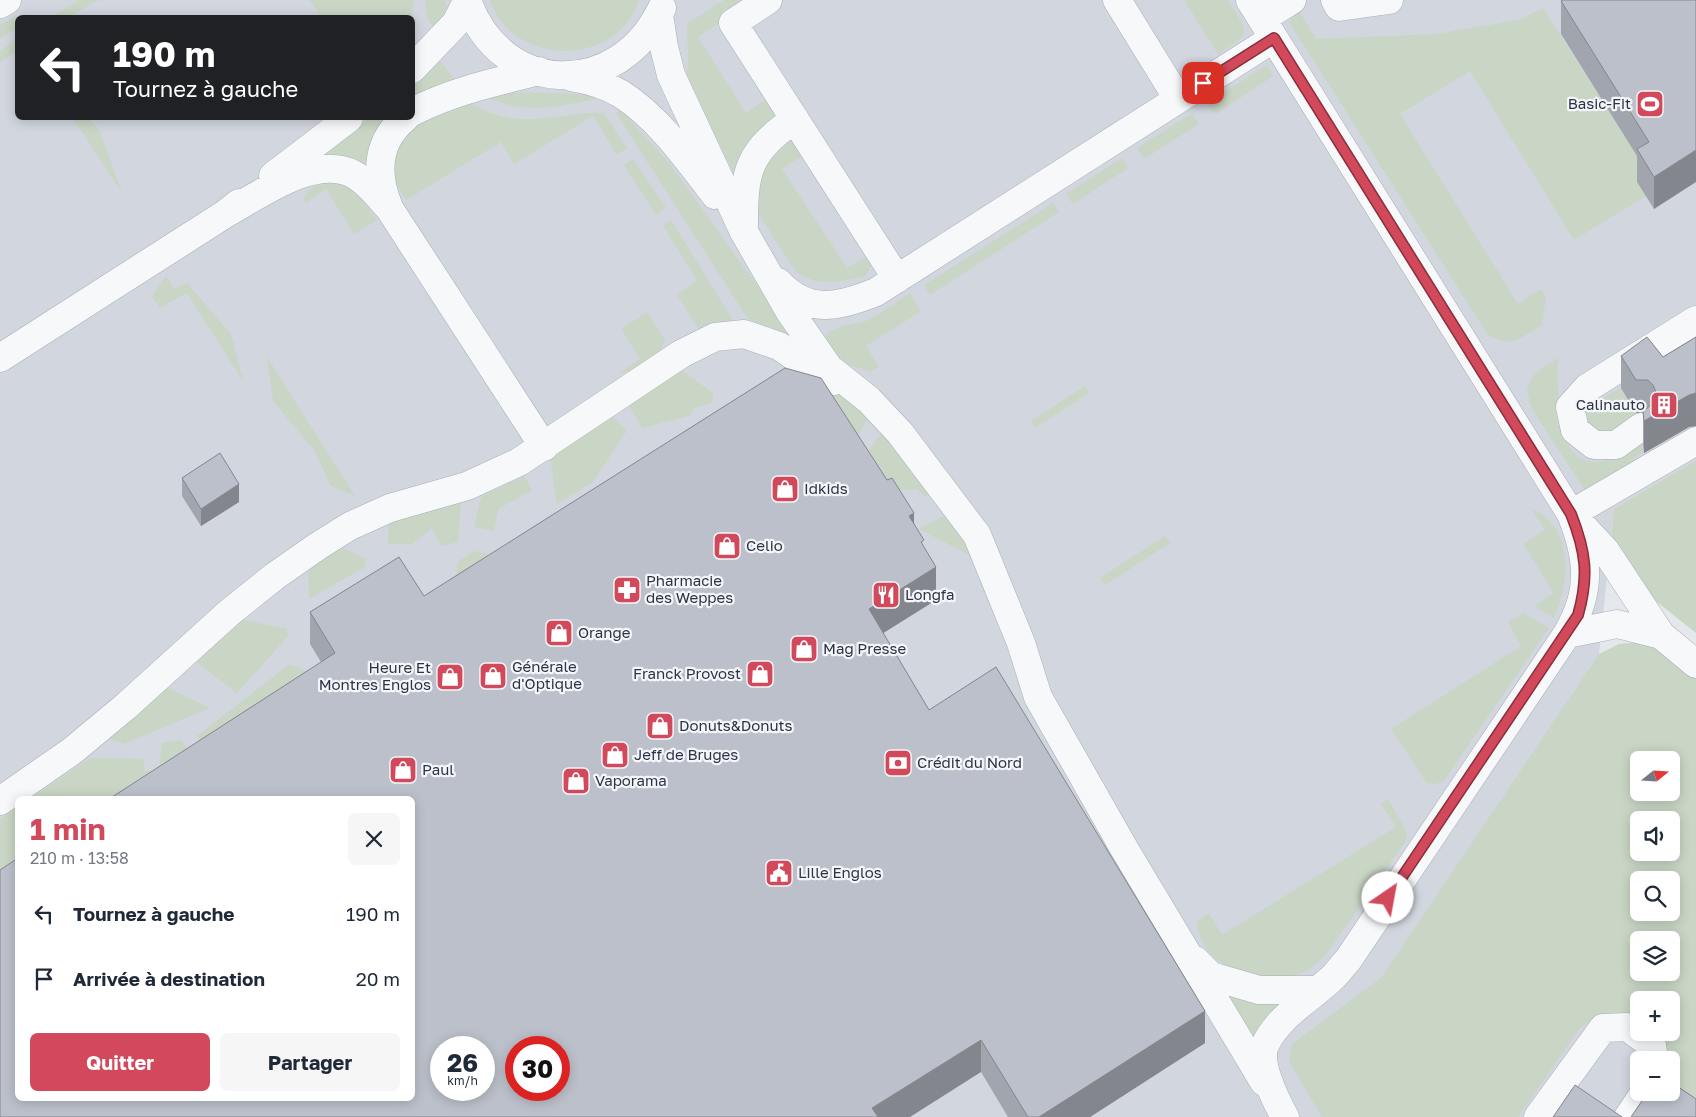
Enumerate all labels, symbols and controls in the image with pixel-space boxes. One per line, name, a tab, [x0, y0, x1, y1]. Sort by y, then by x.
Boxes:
text: 190 m	[113, 33, 215, 75]
icon: left	[30, 35, 95, 100]
pin	[1182, 62, 1224, 104]
icon: arrive	[1189, 69, 1217, 97]
text: Tournez à gauche	[113, 75, 298, 102]
sports icon: Basic-Fit	[1635, 89, 1665, 119]
place label: Basic-Fit	[1568, 94, 1631, 112]
building icon: Calinauto	[1649, 390, 1679, 420]
place label: Calinauto	[1576, 395, 1645, 413]
shop icon: Idkids	[770, 474, 800, 504]
place label: Idkids	[804, 479, 848, 497]
shop icon: Celio	[712, 531, 742, 561]
place label: Celio	[746, 536, 783, 554]
place label: Pharmacie des Weppes	[646, 571, 733, 606]
pharmacy icon: Pharmacie des Weppes	[612, 575, 642, 605]
restaurant icon: Longfa	[871, 580, 901, 610]
place label: Longfa	[905, 585, 955, 603]
shop icon: Orange	[544, 618, 574, 648]
place label: Orange	[578, 623, 631, 641]
shop icon: Mag Presse	[789, 634, 819, 664]
place label: Mag Presse	[823, 639, 906, 657]
place label: Générale d'Optique	[512, 657, 582, 692]
place label: Heure Et Montres Englos	[319, 658, 431, 693]
shop icon: Franck Provost	[745, 659, 775, 689]
shop icon: Générale d'Optique	[478, 661, 508, 691]
shop icon: Heure Et Montres Englos	[435, 662, 465, 692]
place label: Franck Provost	[633, 664, 741, 682]
shop icon: Donuts&Donuts	[645, 711, 675, 741]
place label: Donuts&Donuts	[679, 716, 793, 734]
shop icon: Jeff de Bruges	[600, 740, 630, 770]
place label: Jeff de Bruges	[634, 745, 738, 763]
bank icon: Crédit du Nord	[883, 748, 913, 778]
north arrow	[1630, 751, 1680, 801]
map controls	[1630, 751, 1680, 1101]
place label: Crédit du Nord	[917, 753, 1022, 771]
shop icon: Paul	[388, 755, 418, 785]
place label: Paul	[422, 760, 454, 778]
shop icon: Vaporama	[561, 766, 591, 796]
place label: Vaporama	[595, 771, 667, 789]
text: 1 min	[30, 811, 106, 847]
button: sound	[1630, 811, 1680, 861]
button: close	[348, 813, 400, 865]
text: 210 m · 13:58	[30, 848, 129, 868]
public building icon: Lille Englos	[764, 858, 794, 888]
place label: Lille Englos	[798, 863, 882, 881]
position arrow	[1361, 871, 1413, 923]
button: search	[1630, 871, 1680, 921]
icon: left	[30, 900, 58, 928]
text: Tournez à gauche	[73, 902, 234, 925]
text: 190 m	[346, 902, 400, 925]
button: layers	[1630, 931, 1680, 981]
icon: arrive	[30, 965, 58, 993]
text: Arrivée à destination	[73, 967, 265, 990]
text: 20 m	[356, 967, 400, 990]
button: +	[1630, 991, 1680, 1041]
button: Quitter	[30, 1033, 210, 1091]
button: Partager	[220, 1033, 400, 1091]
speed limit sign: 30	[505, 1036, 570, 1101]
text: 26	[447, 1047, 478, 1078]
button: −	[1630, 1051, 1680, 1101]
text: km/h	[447, 1073, 478, 1088]

